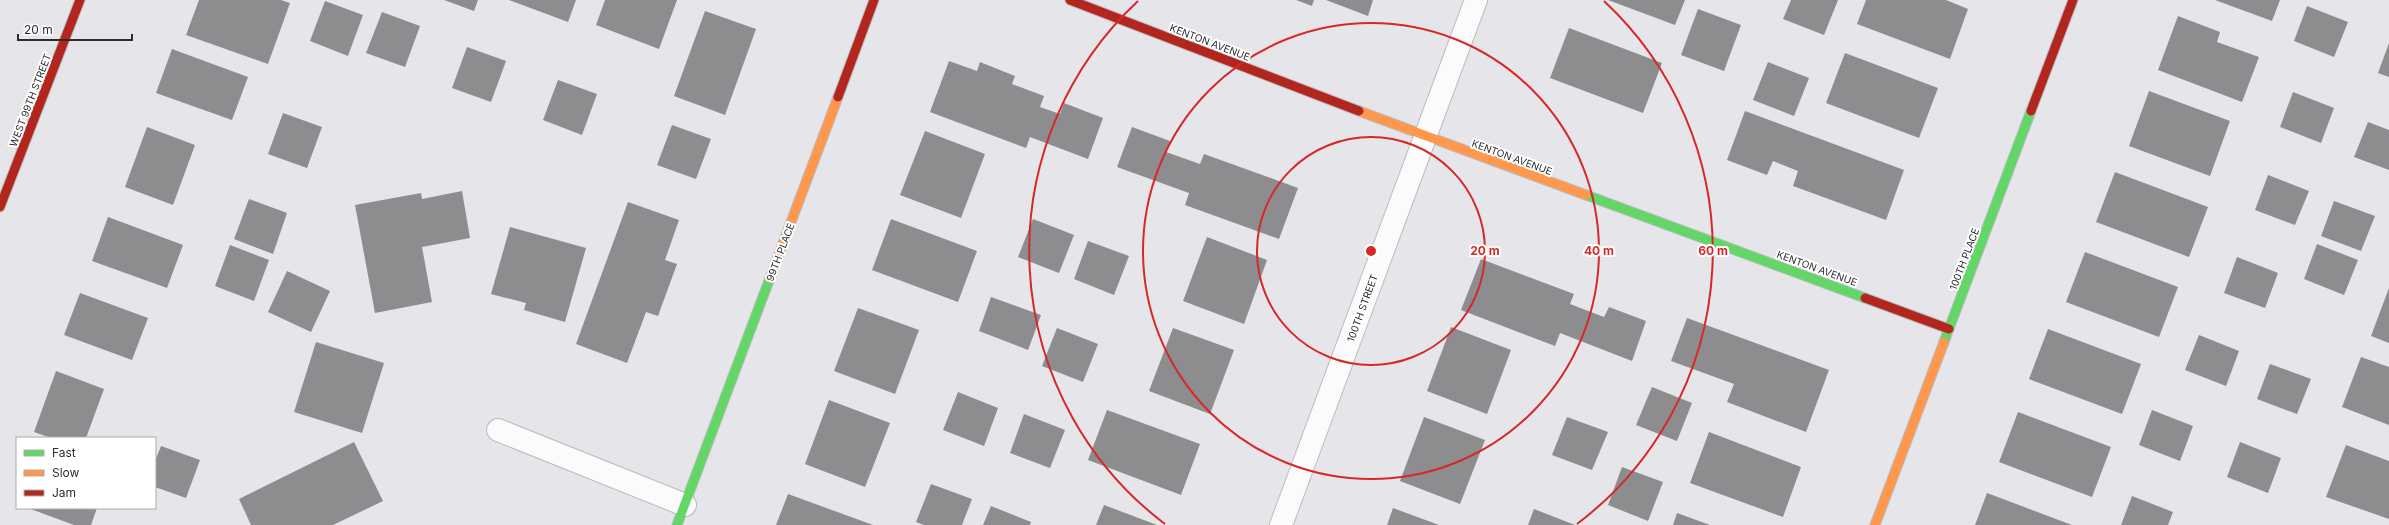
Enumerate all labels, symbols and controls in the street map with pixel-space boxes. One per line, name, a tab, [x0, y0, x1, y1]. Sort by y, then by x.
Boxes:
scale bar	[18, 16, 132, 42]
street label: KENTON AVENUE	[1168, 21, 1252, 63]
text: 20 m	[24, 22, 53, 37]
street label: WEST 99TH STREET	[7, 52, 53, 148]
street label: KENTON AVENUE	[1470, 137, 1554, 177]
street label: 99TH PLACE	[763, 221, 797, 283]
street label: 100TH PLACE	[1947, 226, 1981, 292]
text: 20 m	[1470, 243, 1500, 258]
text: 40 m	[1584, 243, 1614, 258]
text: 60 m	[1698, 243, 1728, 258]
centre of rings	[1364, 244, 1378, 258]
street label: KENTON AVENUE	[1775, 248, 1859, 288]
street label: 100TH STREET	[1344, 273, 1380, 343]
legend	[16, 437, 156, 509]
text: Fast	[52, 445, 76, 460]
text: Slow	[52, 465, 80, 480]
text: Jam	[52, 485, 76, 500]

